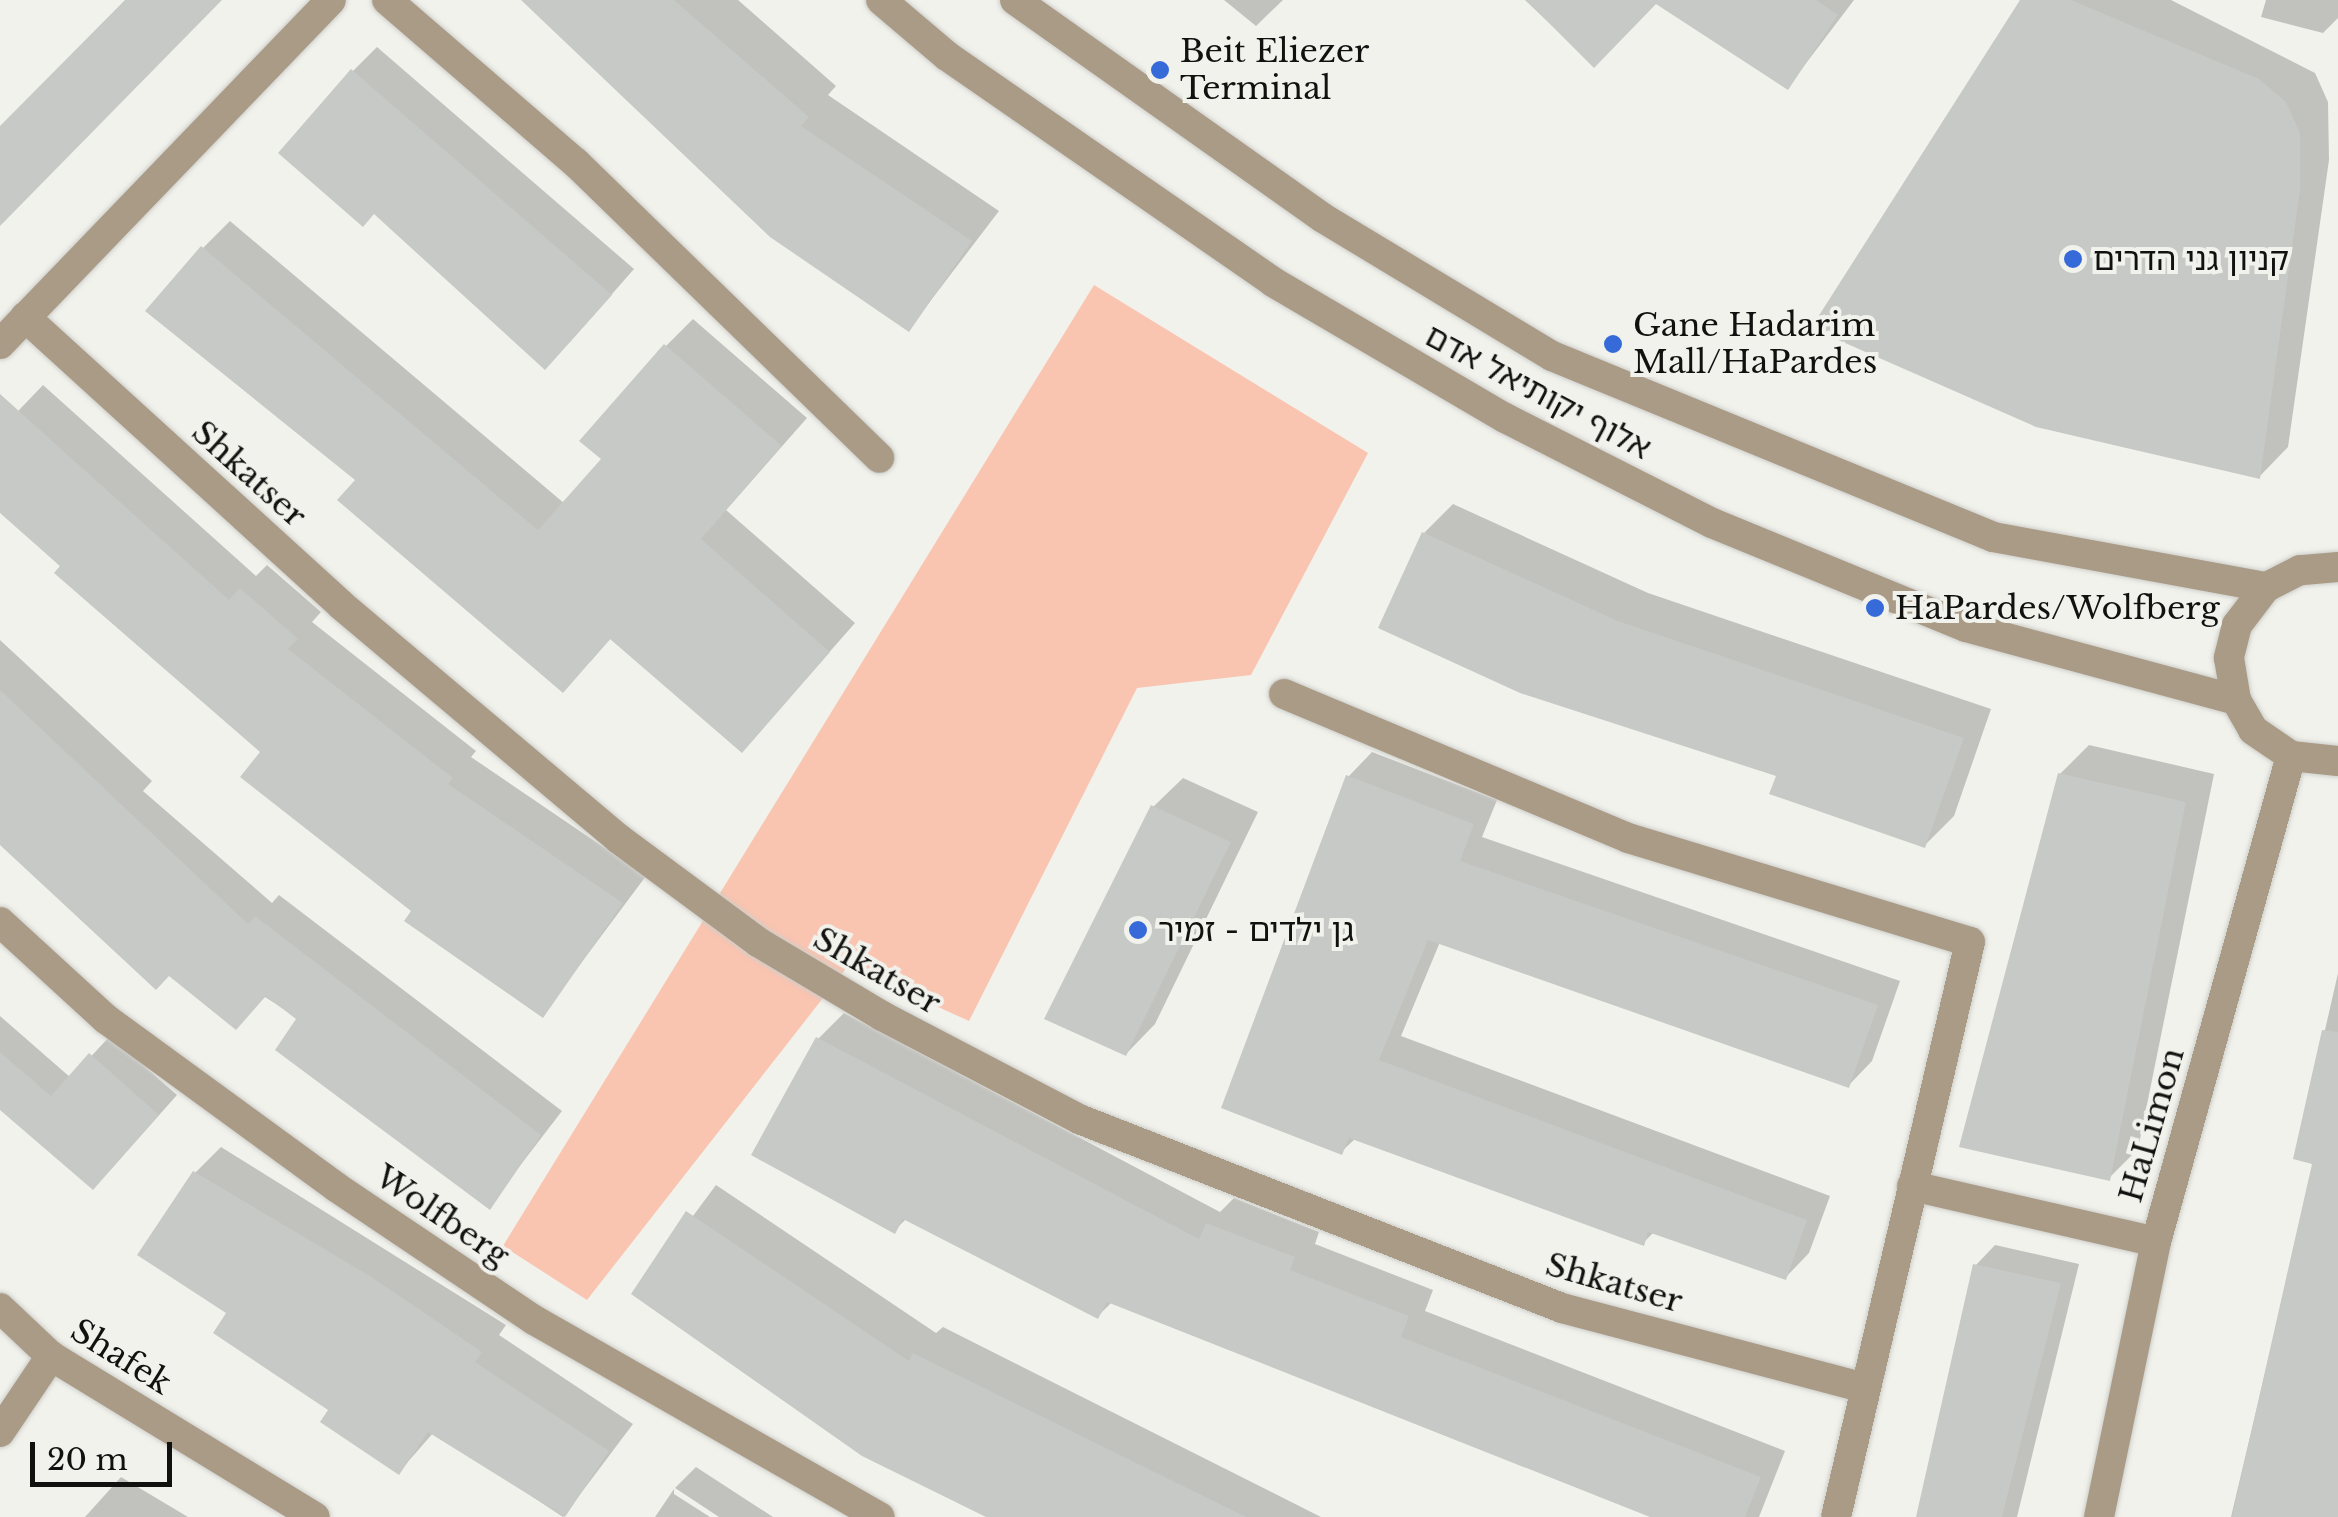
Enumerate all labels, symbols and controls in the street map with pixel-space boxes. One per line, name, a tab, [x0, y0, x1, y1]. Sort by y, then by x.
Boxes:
place label: Beit Eliezer Terminal	[1180, 33, 1369, 108]
marker: Beit Eliezer Terminal	[1149, 59, 1171, 81]
place label: קניון גני הדרים	[2093, 240, 2289, 278]
marker: קניון גני הדרים	[2062, 248, 2084, 270]
place label: Gane Hadarim Mall/HaPardes	[1633, 307, 1877, 382]
street label: אלוף יקותיאל אדם	[1419, 316, 1657, 468]
marker: Gane Hadarim Mall/HaPardes	[1602, 333, 1624, 355]
street label: Shkatser	[184, 413, 314, 535]
place label: HaPardes/Wolfberg	[1895, 589, 2220, 627]
marker: HaPardes/Wolfberg	[1864, 597, 1886, 619]
place label: גן ילדים - זמיר	[1158, 911, 1354, 949]
street label: Shkatser	[807, 919, 947, 1023]
marker: גן ילדים - זמיר	[1127, 919, 1149, 941]
street label: HaLimon	[2112, 1043, 2192, 1207]
street label: Wolfberg	[368, 1157, 516, 1275]
street label: Shkatser	[1541, 1245, 1687, 1321]
street label: Shafek	[64, 1311, 178, 1403]
scale bar	[35, 1422, 178, 1484]
text: 20 m	[47, 1441, 128, 1478]

